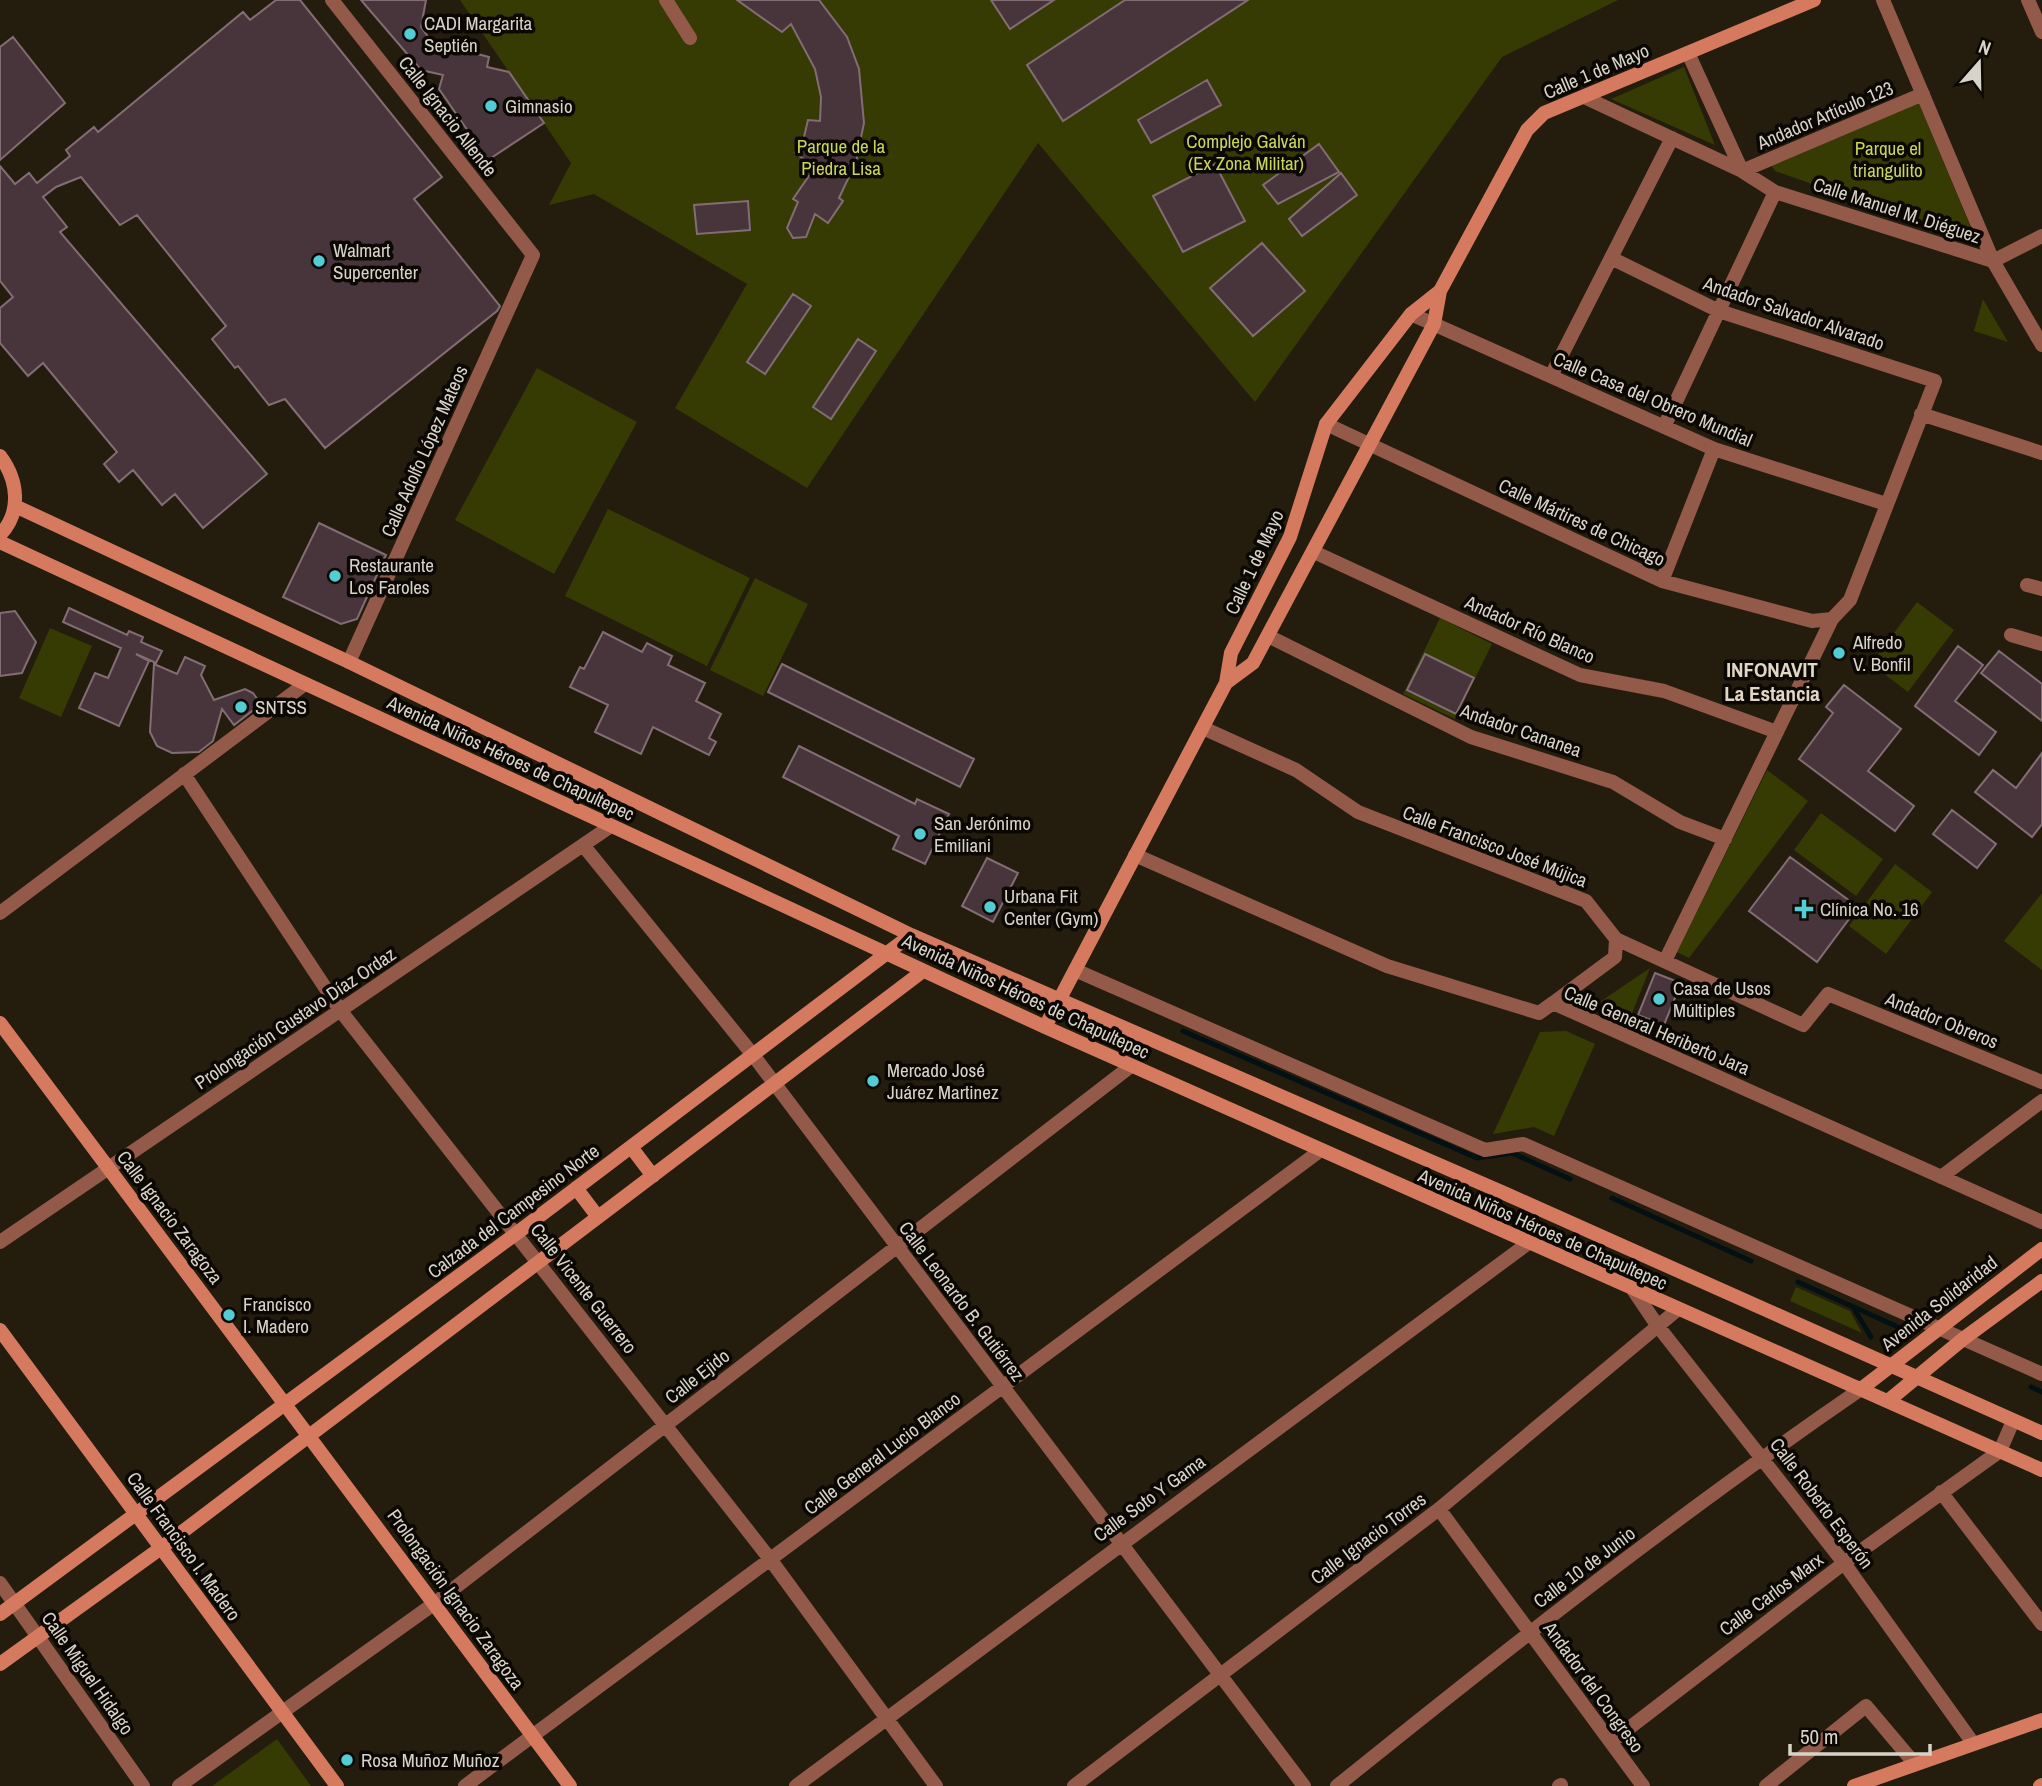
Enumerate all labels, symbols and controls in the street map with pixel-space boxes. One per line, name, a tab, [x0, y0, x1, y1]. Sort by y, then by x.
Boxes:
place label: CADI Margarita Septién	[424, 10, 533, 58]
marker: CADI Margarita Septién	[402, 26, 418, 42]
north arrow	[1944, 28, 2014, 98]
text: N	[1975, 33, 1995, 61]
street label: Calle 1 de Mayo	[1539, 37, 1653, 105]
street label: Calle Ignacio Allende	[393, 50, 503, 182]
street label: Andador Artículo 123	[1752, 75, 1897, 156]
place label: Gimnasio	[505, 93, 573, 119]
marker: Gimnasio	[483, 98, 499, 114]
park label: Complejo Galván (Ex Zona Militar)	[1186, 128, 1306, 176]
park label: Parque de la Piedra Lisa	[797, 133, 886, 181]
park label: Parque el triangulito	[1853, 135, 1923, 183]
street label: Calle Manuel M. Diéguez	[1810, 171, 1984, 249]
place label: Walmart Supercenter	[333, 237, 419, 285]
marker: Walmart Supercenter	[311, 253, 327, 269]
street label: Andador Salvador Alvarado	[1699, 270, 1888, 356]
street label: Calle Casa del Obrero Mundial	[1549, 345, 1757, 453]
street label: Calle Adolfo López Mateos	[374, 361, 474, 541]
street label: Calle Mártires de Chicago	[1494, 472, 1670, 572]
street label: Calle 1 de Mayo	[1218, 505, 1290, 619]
place label: Restaurante Los Faroles	[349, 552, 434, 600]
marker: Restaurante Los Faroles	[327, 568, 343, 584]
street label: Andador Río Blanco	[1460, 588, 1599, 669]
place label: Alfredo V. Bonfil	[1852, 629, 1910, 677]
marker: Alfredo V. Bonfil	[1831, 645, 1847, 661]
district label: INFONAVIT La Estancia	[1724, 655, 1820, 708]
street label: Avenida Niños Héroes de Chapultepec	[382, 689, 639, 827]
place label: SNTSS	[255, 694, 307, 720]
street label: Andador Cananea	[1456, 697, 1585, 763]
marker: SNTSS	[233, 699, 249, 715]
street label: Calle Francisco José Mújica	[1399, 799, 1591, 893]
place label: San Jerónimo Emiliani	[934, 810, 1031, 858]
marker: San Jerónimo Emiliani	[912, 826, 928, 842]
place label: Urbana Fit Center (Gym)	[1004, 883, 1098, 931]
place label: Clínica No. 16	[1820, 896, 1919, 922]
marker: Urbana Fit Center (Gym)	[982, 899, 998, 915]
marker: Clínica No. 16	[1794, 899, 1814, 919]
street label: Avenida Niños Héroes de Chapultepec	[897, 927, 1154, 1065]
street label: Prolongación Gustavo Díaz Ordaz	[189, 941, 401, 1095]
place label: Casa de Usos Múltiples	[1673, 975, 1771, 1023]
street label: Calle General Heriberto Jara	[1560, 979, 1754, 1081]
street label: Andador Obreros	[1881, 985, 2002, 1055]
marker: Casa de Usos Múltiples	[1651, 991, 1667, 1007]
place label: Mercado José Juárez Martinez	[887, 1057, 999, 1105]
marker: Mercado José Juárez Martinez	[865, 1073, 881, 1089]
street label: Calzada del Campesino Norte	[422, 1138, 604, 1284]
street label: Calle Ignacio Zaragoza	[111, 1145, 229, 1289]
street label: Avenida Niños Héroes de Chapultepec	[1413, 1162, 1672, 1296]
street label: Calle Leonardo B. Gutiérrez	[893, 1216, 1031, 1386]
street label: Calle Vicente Guerrero	[525, 1217, 643, 1359]
street label: Avenida Solidaridad	[1875, 1249, 2003, 1357]
place label: Francisco I. Madero	[243, 1291, 311, 1339]
marker: Francisco I. Madero	[221, 1307, 237, 1323]
street label: Calle Ejido	[659, 1343, 735, 1409]
street label: Calle General Lucio Blanco	[798, 1386, 966, 1520]
street label: Calle Roberto Esperón	[1764, 1432, 1880, 1574]
street label: Calle Soto Y Gama	[1088, 1448, 1211, 1548]
street label: Calle Francisco I. Madero	[121, 1466, 247, 1626]
street label: Calle Ignacio Torres	[1305, 1486, 1431, 1590]
street label: Prolongación Ignacio Zaragoza	[382, 1503, 531, 1695]
street label: Calle 10 de Junio	[1528, 1520, 1640, 1614]
street label: Calle Carlos Marx	[1714, 1546, 1828, 1642]
street label: Calle Miguel Hidalgo	[36, 1606, 140, 1740]
street label: Andador del Congreso	[1537, 1615, 1650, 1758]
scale bar	[1790, 1712, 1930, 1756]
text: 50 m	[1800, 1722, 1838, 1751]
place label: Rosa Muñoz Muñoz	[361, 1747, 500, 1773]
marker: Rosa Muñoz Muñoz	[339, 1752, 355, 1768]

